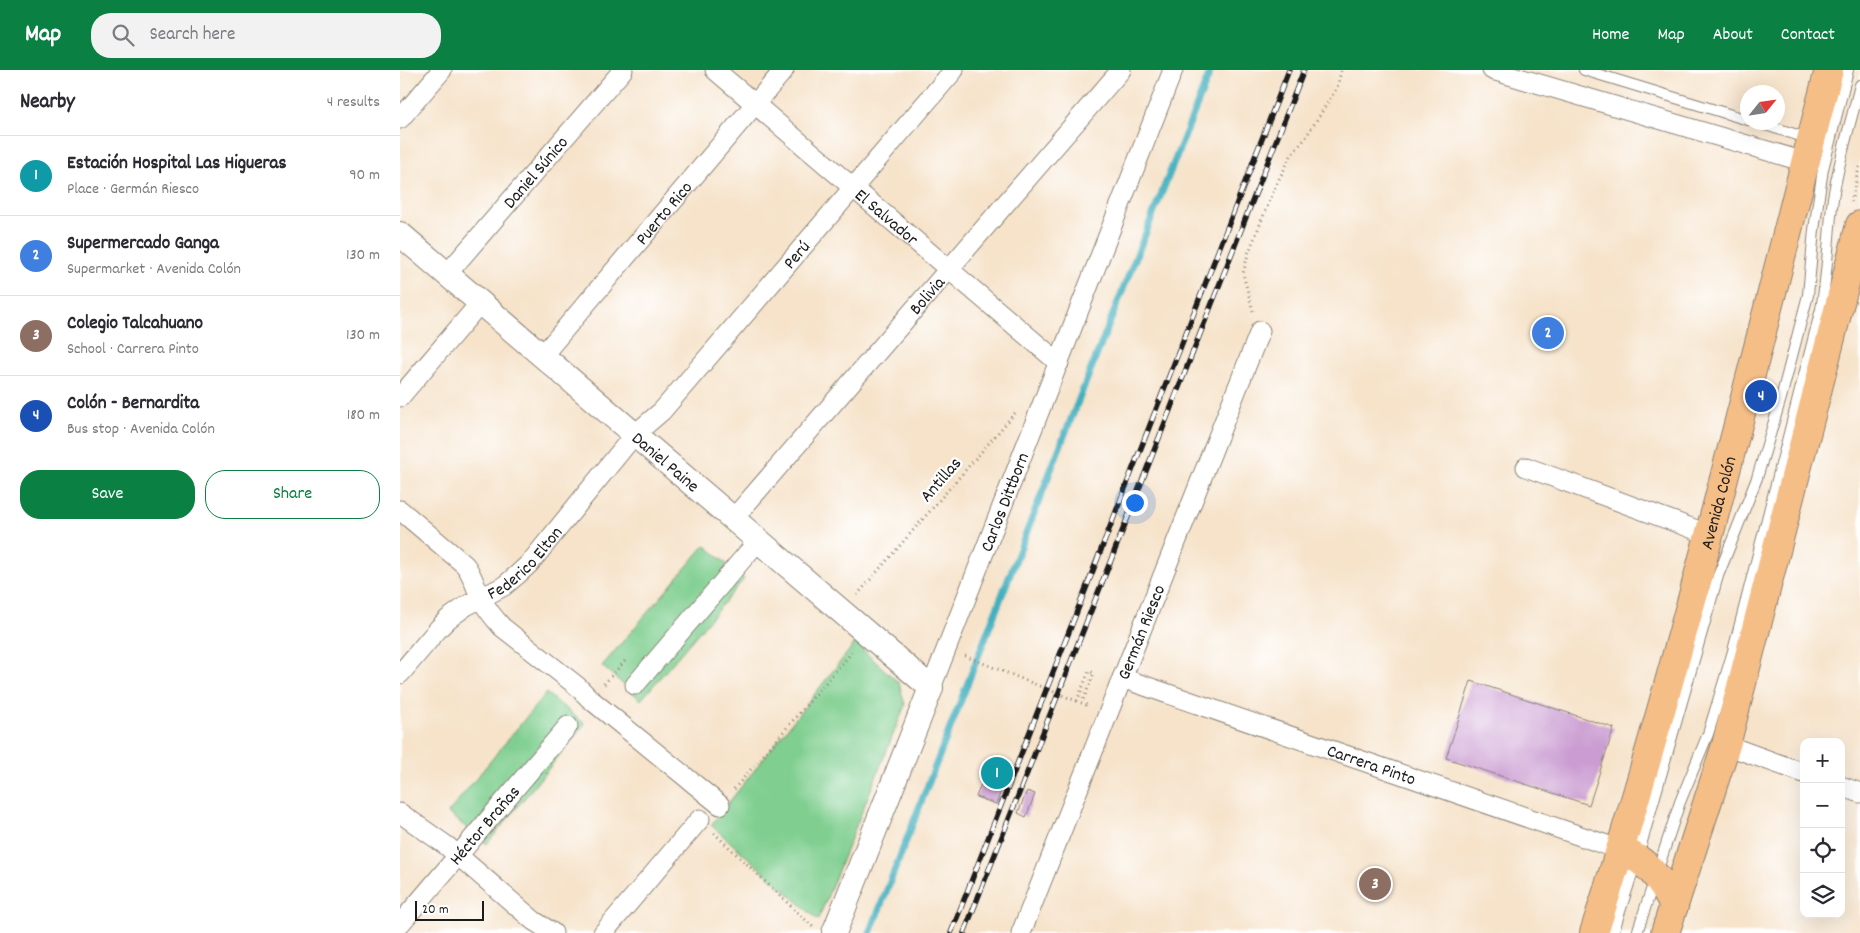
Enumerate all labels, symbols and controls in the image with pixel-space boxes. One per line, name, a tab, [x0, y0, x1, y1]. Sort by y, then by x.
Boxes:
search box	[91, 13, 441, 58]
text: Map	[25, 18, 61, 52]
icon: search	[109, 21, 137, 49]
text: Search here	[149, 22, 235, 49]
text: Home	[1592, 23, 1629, 48]
text: Map	[1657, 23, 1685, 48]
text: About	[1713, 23, 1753, 48]
text: Contact	[1781, 23, 1835, 48]
north arrow	[1740, 85, 1785, 130]
text: Nearby	[20, 88, 75, 118]
text: 4 results	[327, 91, 380, 114]
street label: Daniel Súnico	[499, 132, 575, 215]
text: Estación Hospital Las Higueras	[67, 151, 287, 178]
text: 1	[34, 164, 38, 187]
text: 90 m	[349, 164, 380, 187]
street label: Puerto Rico	[631, 177, 700, 251]
text: Place · Germán Riesco	[67, 178, 199, 201]
street label: El Salvador	[848, 184, 923, 253]
text: Supermercado Ganga	[67, 231, 219, 258]
street label: Perú	[779, 236, 818, 276]
text: 2	[33, 244, 40, 267]
text: 130 m	[346, 244, 380, 267]
text: Supermarket · Avenida Colón	[67, 258, 241, 281]
street label: Bolivia	[905, 272, 952, 321]
text: Colegio Talcahuano	[67, 311, 203, 338]
pin: 2	[1532, 314, 1564, 352]
text: 3	[32, 324, 40, 347]
text: 130 m	[346, 324, 380, 347]
text: School · Carrera Pinto	[67, 338, 199, 361]
pin: 4	[1745, 377, 1777, 415]
text: Colón - Bernardita	[67, 391, 199, 418]
text: 4	[33, 404, 39, 427]
text: 180 m	[347, 404, 380, 427]
text: Bus stop · Avenida Colón	[67, 418, 215, 441]
street label: Daniel Paine	[625, 427, 704, 500]
street label: Carlos Dittborn	[976, 449, 1037, 556]
street label: Antillas	[915, 453, 969, 509]
street label: Avenida Colón	[1696, 454, 1744, 552]
button: Save	[20, 470, 195, 519]
button: Share	[205, 470, 380, 519]
your location	[1122, 490, 1148, 516]
street label: Federico Elton	[484, 522, 570, 608]
street label: Germán Riesco	[1113, 582, 1173, 684]
map controls	[1800, 738, 1845, 918]
button: +	[1800, 738, 1845, 783]
street label: Carrera Pinto	[1323, 740, 1419, 793]
pin: 1	[981, 754, 1013, 792]
street label: Héctor Brañas	[445, 781, 527, 872]
button: −	[1800, 783, 1845, 828]
button: locate	[1800, 828, 1845, 873]
pin: 3	[1359, 865, 1391, 903]
button: layers	[1800, 873, 1845, 918]
scale bar	[415, 898, 484, 921]
text: 20 m	[422, 900, 449, 920]

